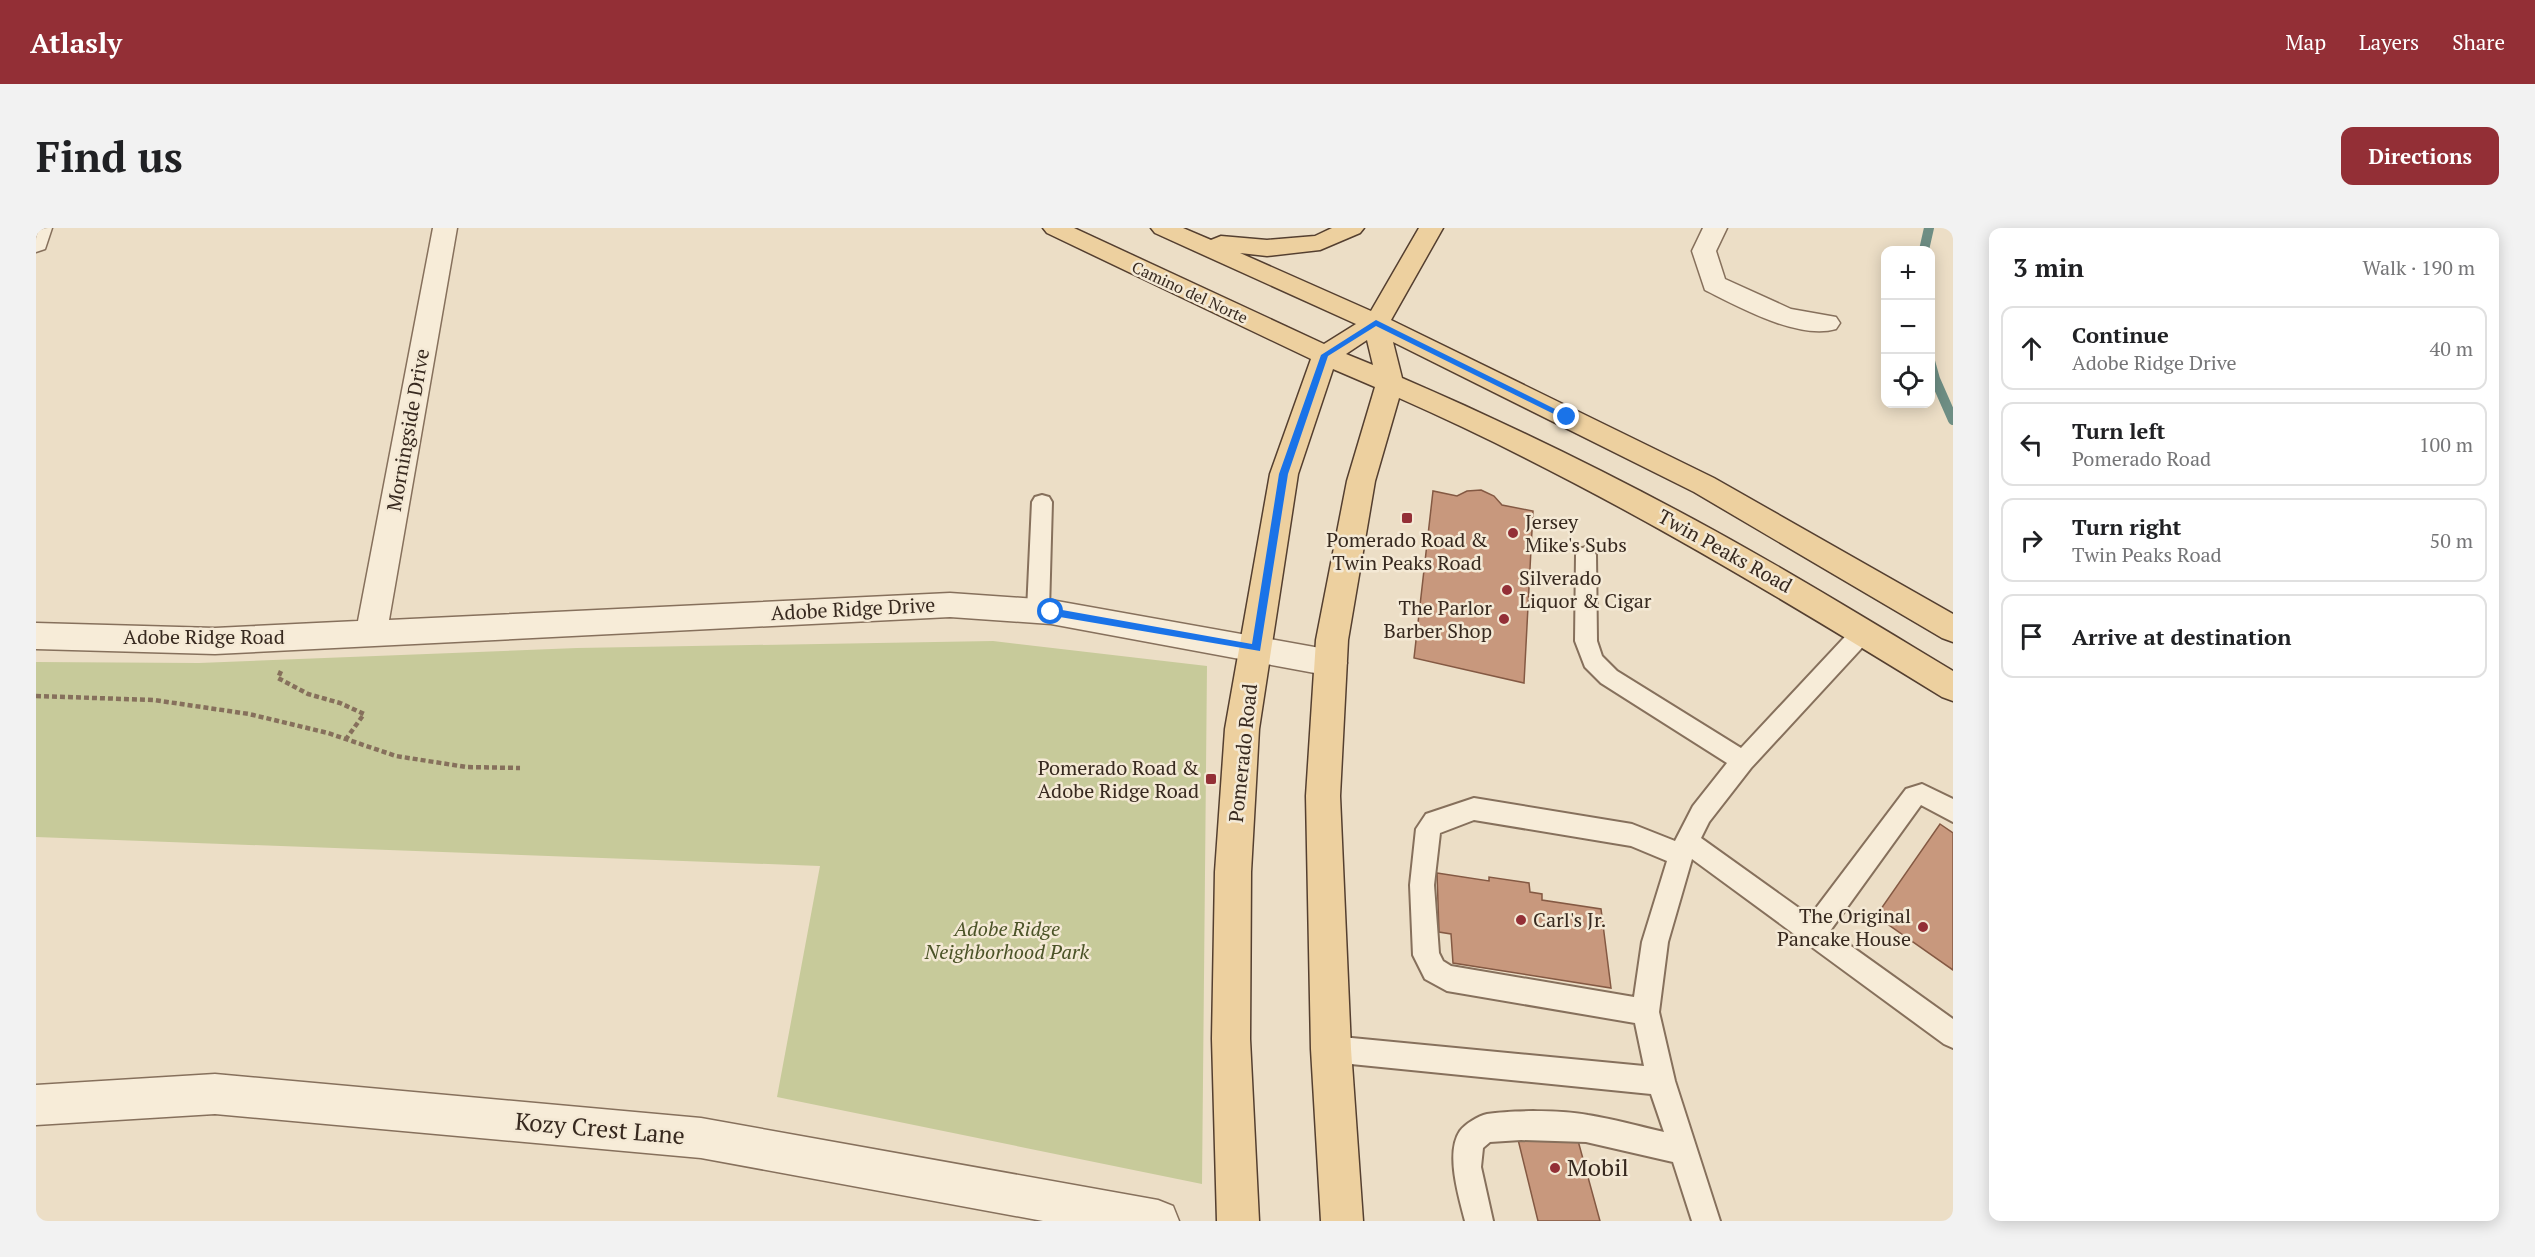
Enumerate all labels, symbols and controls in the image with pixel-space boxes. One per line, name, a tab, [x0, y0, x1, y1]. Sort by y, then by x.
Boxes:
text: Atlasly	[30, 24, 122, 61]
text: Map	[2285, 28, 2326, 56]
text: Layers	[2359, 28, 2419, 56]
text: Share	[2452, 28, 2505, 56]
button: Directions	[2341, 127, 2499, 185]
text: Find us	[36, 128, 183, 184]
map controls	[1881, 246, 1935, 408]
button: +	[1881, 246, 1935, 300]
text: 3 min	[2013, 250, 2084, 284]
text: Walk · 190 m	[2363, 254, 2475, 281]
street label: Camino del Norte	[1128, 255, 1252, 329]
button: −	[1881, 300, 1935, 354]
text: Continue	[2072, 320, 2169, 349]
icon: ahead	[2015, 332, 2048, 365]
text: 40 m	[2430, 335, 2473, 362]
street label: Morningside Drive	[380, 346, 435, 513]
text: Adobe Ridge Drive	[2072, 349, 2237, 376]
button: locate	[1881, 354, 1935, 408]
route end	[1553, 403, 1579, 429]
text: Turn left	[2072, 416, 2165, 445]
icon: left	[2015, 428, 2048, 461]
text: 100 m	[2419, 431, 2473, 458]
text: Pomerado Road	[2072, 445, 2211, 472]
street label: Twin Peaks Road	[1653, 502, 1797, 599]
place label: Jersey Mike's Subs	[1525, 508, 1627, 558]
marker: Pomerado Road & Twin Peaks Road	[1400, 511, 1414, 525]
text: Turn right	[2072, 512, 2181, 541]
icon: right	[2015, 524, 2048, 557]
place label: Pomerado Road & Twin Peaks Road	[1326, 526, 1488, 576]
marker: Jersey Mike's Subs	[1506, 526, 1520, 540]
text: 50 m	[2430, 527, 2473, 554]
text: Twin Peaks Road	[2072, 541, 2222, 568]
place label: Silverado Liquor & Cigar	[1519, 564, 1652, 614]
marker: Silverado Liquor & Cigar	[1500, 583, 1514, 597]
street label: Adobe Ridge Drive	[770, 591, 936, 626]
place label: The Parlor Barber Shop	[1384, 594, 1492, 644]
route start	[1037, 598, 1063, 624]
marker: The Parlor Barber Shop	[1497, 612, 1511, 626]
icon: arrive	[2015, 620, 2048, 653]
text: Arrive at destination	[2072, 622, 2291, 651]
street label: Adobe Ridge Road	[123, 623, 285, 650]
street label: Pomerado Road	[1222, 682, 1263, 824]
place label: Pomerado Road & Adobe Ridge Road	[1037, 754, 1199, 804]
marker: Pomerado Road & Adobe Ridge Road	[1204, 772, 1218, 786]
place label: The Original Pancake House	[1777, 902, 1911, 952]
place label: Carl's Jr.	[1533, 906, 1606, 933]
marker: Carl's Jr.	[1514, 913, 1528, 927]
park label: Adobe Ridge Neighborhood Park	[924, 915, 1090, 965]
marker: The Original Pancake House	[1916, 920, 1930, 934]
street label: Kozy Crest Lane	[514, 1105, 686, 1151]
place label: Mobil	[1567, 1151, 1629, 1183]
marker: Mobil	[1548, 1161, 1562, 1175]

